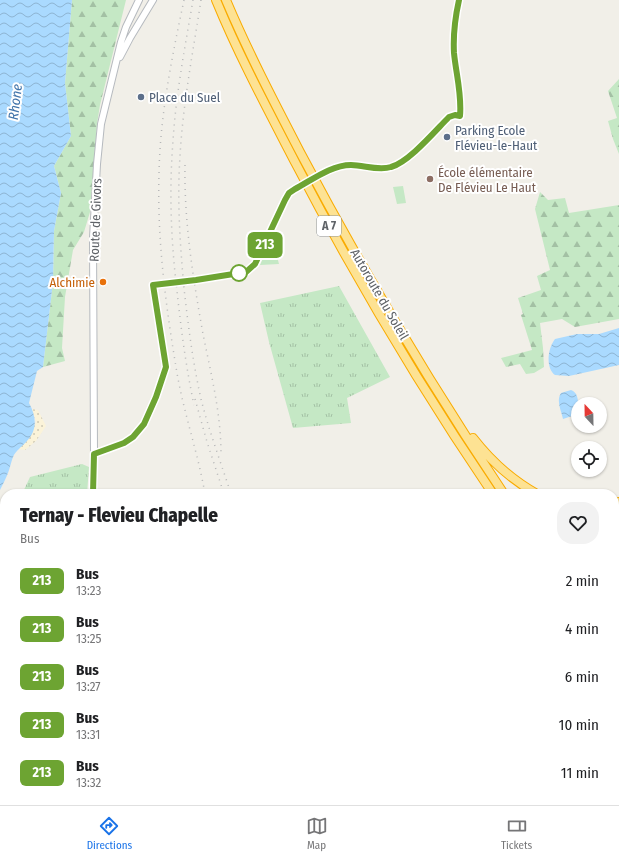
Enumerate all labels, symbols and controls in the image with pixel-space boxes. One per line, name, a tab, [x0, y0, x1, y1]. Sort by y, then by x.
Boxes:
water label: Rhone	[5, 83, 26, 121]
place label: Place du Suel	[149, 90, 221, 105]
marker: Place du Suel	[136, 92, 146, 102]
place label: Parking Ecole Flévieu-le-Haut	[455, 123, 538, 153]
marker: Parking Ecole Flévieu-le-Haut	[442, 132, 452, 142]
place label: École élémentaire De Flévieu Le Haut	[438, 165, 537, 195]
marker: École élémentaire De Flévieu Le Haut	[425, 174, 435, 184]
street label: Route de Givors	[87, 177, 104, 262]
road number: A 7	[317, 216, 341, 236]
line badge: 213	[242, 232, 288, 258]
text: 213	[256, 236, 274, 253]
street label: Autoroute du Soleil	[347, 246, 412, 343]
unlabelled marker	[230, 264, 248, 282]
place label: Alchimie	[49, 275, 95, 290]
marker: Alchimie	[98, 277, 108, 287]
north arrow	[571, 397, 607, 433]
map controls	[571, 397, 607, 477]
button: locate	[571, 441, 607, 477]
button: heart	[557, 502, 599, 544]
text: Ternay - Flevieu Chapelle	[20, 504, 218, 527]
text: Bus	[20, 531, 39, 546]
text: Bus	[76, 565, 99, 583]
text: 213	[33, 572, 51, 589]
text: 2 min	[566, 572, 599, 590]
text: 13:23	[76, 583, 101, 598]
text: Bus	[76, 613, 99, 631]
text: 213	[33, 620, 51, 637]
text: 4 min	[565, 620, 599, 638]
text: 13:25	[76, 631, 101, 646]
text: Bus	[76, 661, 99, 679]
text: 213	[33, 668, 51, 685]
text: 6 min	[565, 668, 599, 686]
text: 13:27	[76, 679, 101, 694]
text: Bus	[76, 709, 99, 727]
text: 213	[33, 716, 51, 733]
text: 10 min	[559, 716, 599, 734]
text: 13:31	[76, 727, 100, 742]
text: Bus	[76, 757, 99, 775]
text: 213	[33, 764, 51, 781]
text: 11 min	[561, 764, 599, 782]
text: 13:32	[76, 775, 101, 790]
tab: Directions	[87, 815, 132, 852]
tab: Map	[306, 815, 328, 852]
tab: Tickets	[501, 815, 532, 852]

